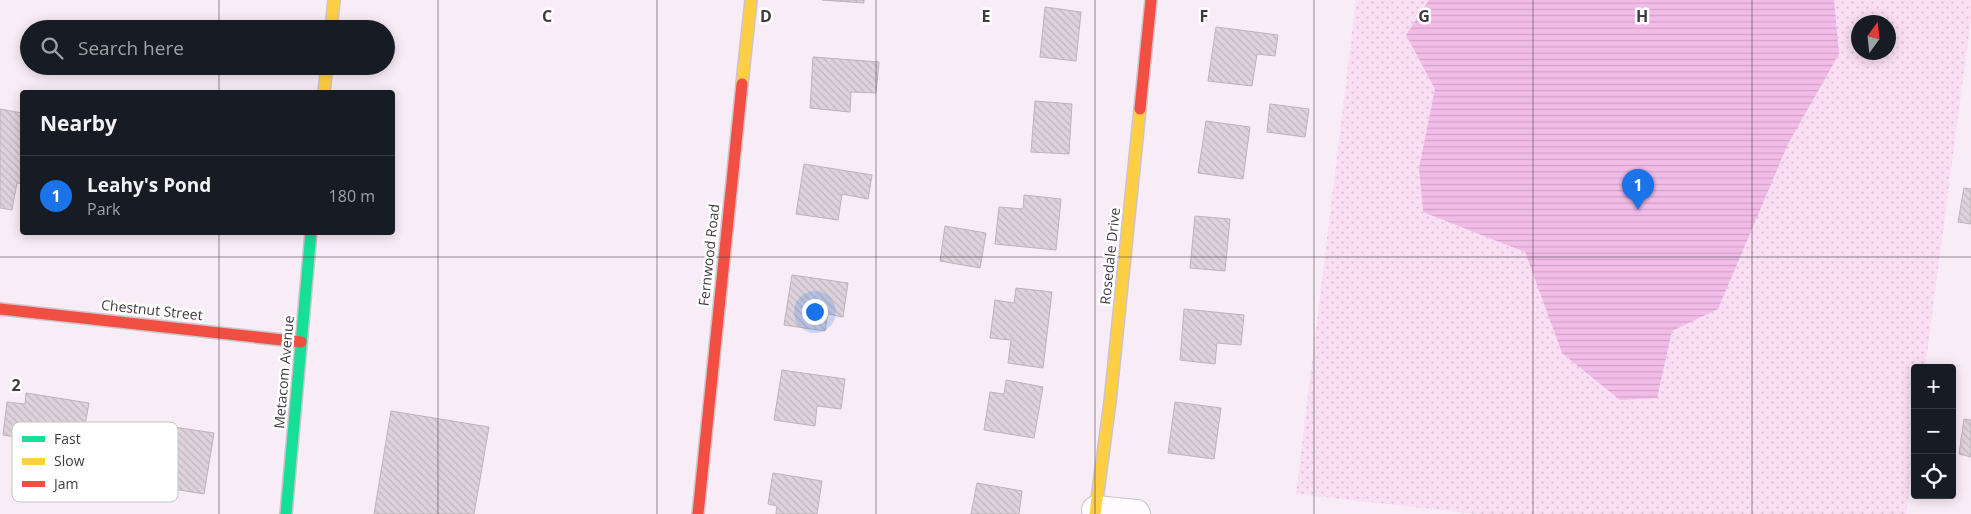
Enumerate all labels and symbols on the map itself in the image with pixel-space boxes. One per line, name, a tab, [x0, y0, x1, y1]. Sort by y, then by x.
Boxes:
text: C	[542, 5, 552, 27]
text: D	[760, 5, 772, 27]
text: E	[982, 5, 991, 27]
text: F	[1200, 5, 1208, 27]
text: G	[1418, 5, 1430, 27]
text: H	[1636, 5, 1648, 27]
north arrow	[1851, 15, 1896, 60]
pin: 1	[1622, 169, 1654, 210]
street label: Fernwood Road	[694, 203, 723, 307]
street label: Rosedale Drive	[1095, 206, 1124, 305]
street label: Chestnut Street	[100, 295, 204, 324]
your location	[802, 299, 828, 325]
street label: Metacom Avenue	[269, 314, 298, 429]
text: 2	[11, 374, 21, 396]
legend	[12, 422, 178, 502]
text: Fast	[54, 429, 81, 448]
text: Slow	[54, 451, 85, 470]
text: Jam	[52, 474, 79, 493]

